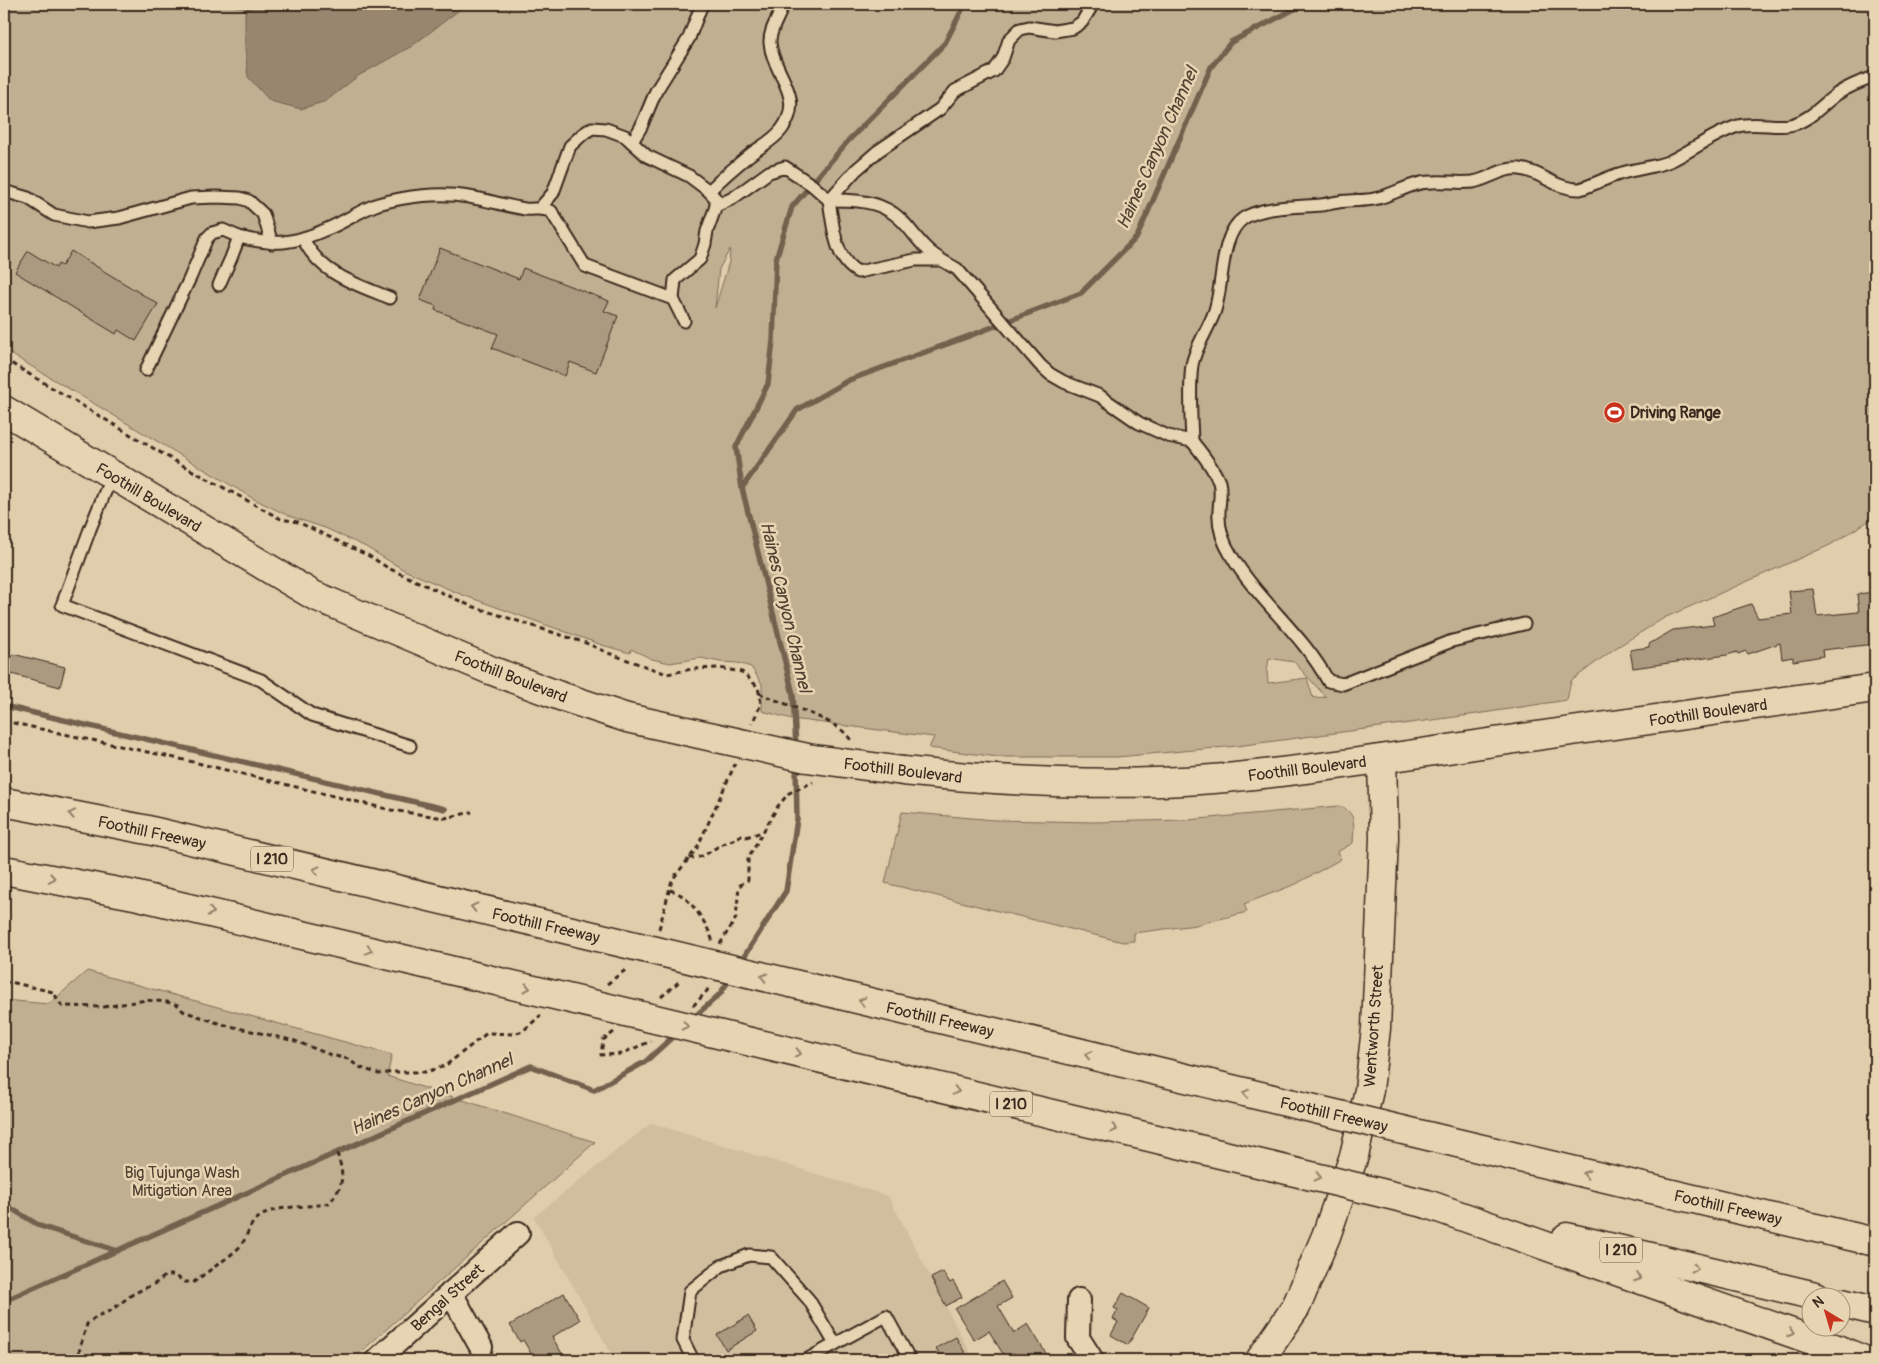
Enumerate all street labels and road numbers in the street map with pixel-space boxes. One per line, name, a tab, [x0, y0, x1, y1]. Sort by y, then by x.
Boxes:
street label: Foothill Boulevard	[92, 459, 205, 537]
street label: Foothill Boulevard	[451, 646, 570, 708]
street label: Foothill Boulevard	[1648, 695, 1769, 731]
street label: Foothill Boulevard	[1247, 752, 1368, 786]
street label: Foothill Boulevard	[842, 754, 963, 788]
street label: Foothill Freeway	[96, 812, 208, 854]
road number: I 210	[251, 846, 293, 872]
street label: Foothill Freeway	[490, 904, 602, 948]
street label: Wentworth Street	[1360, 964, 1388, 1088]
street label: Foothill Freeway	[884, 998, 996, 1042]
road number: I 210	[990, 1092, 1032, 1116]
street label: Foothill Freeway	[1278, 1093, 1390, 1137]
street label: Foothill Freeway	[1672, 1186, 1784, 1230]
road number: I 210	[1600, 1238, 1642, 1262]
street label: Bengal Street	[407, 1259, 489, 1336]

